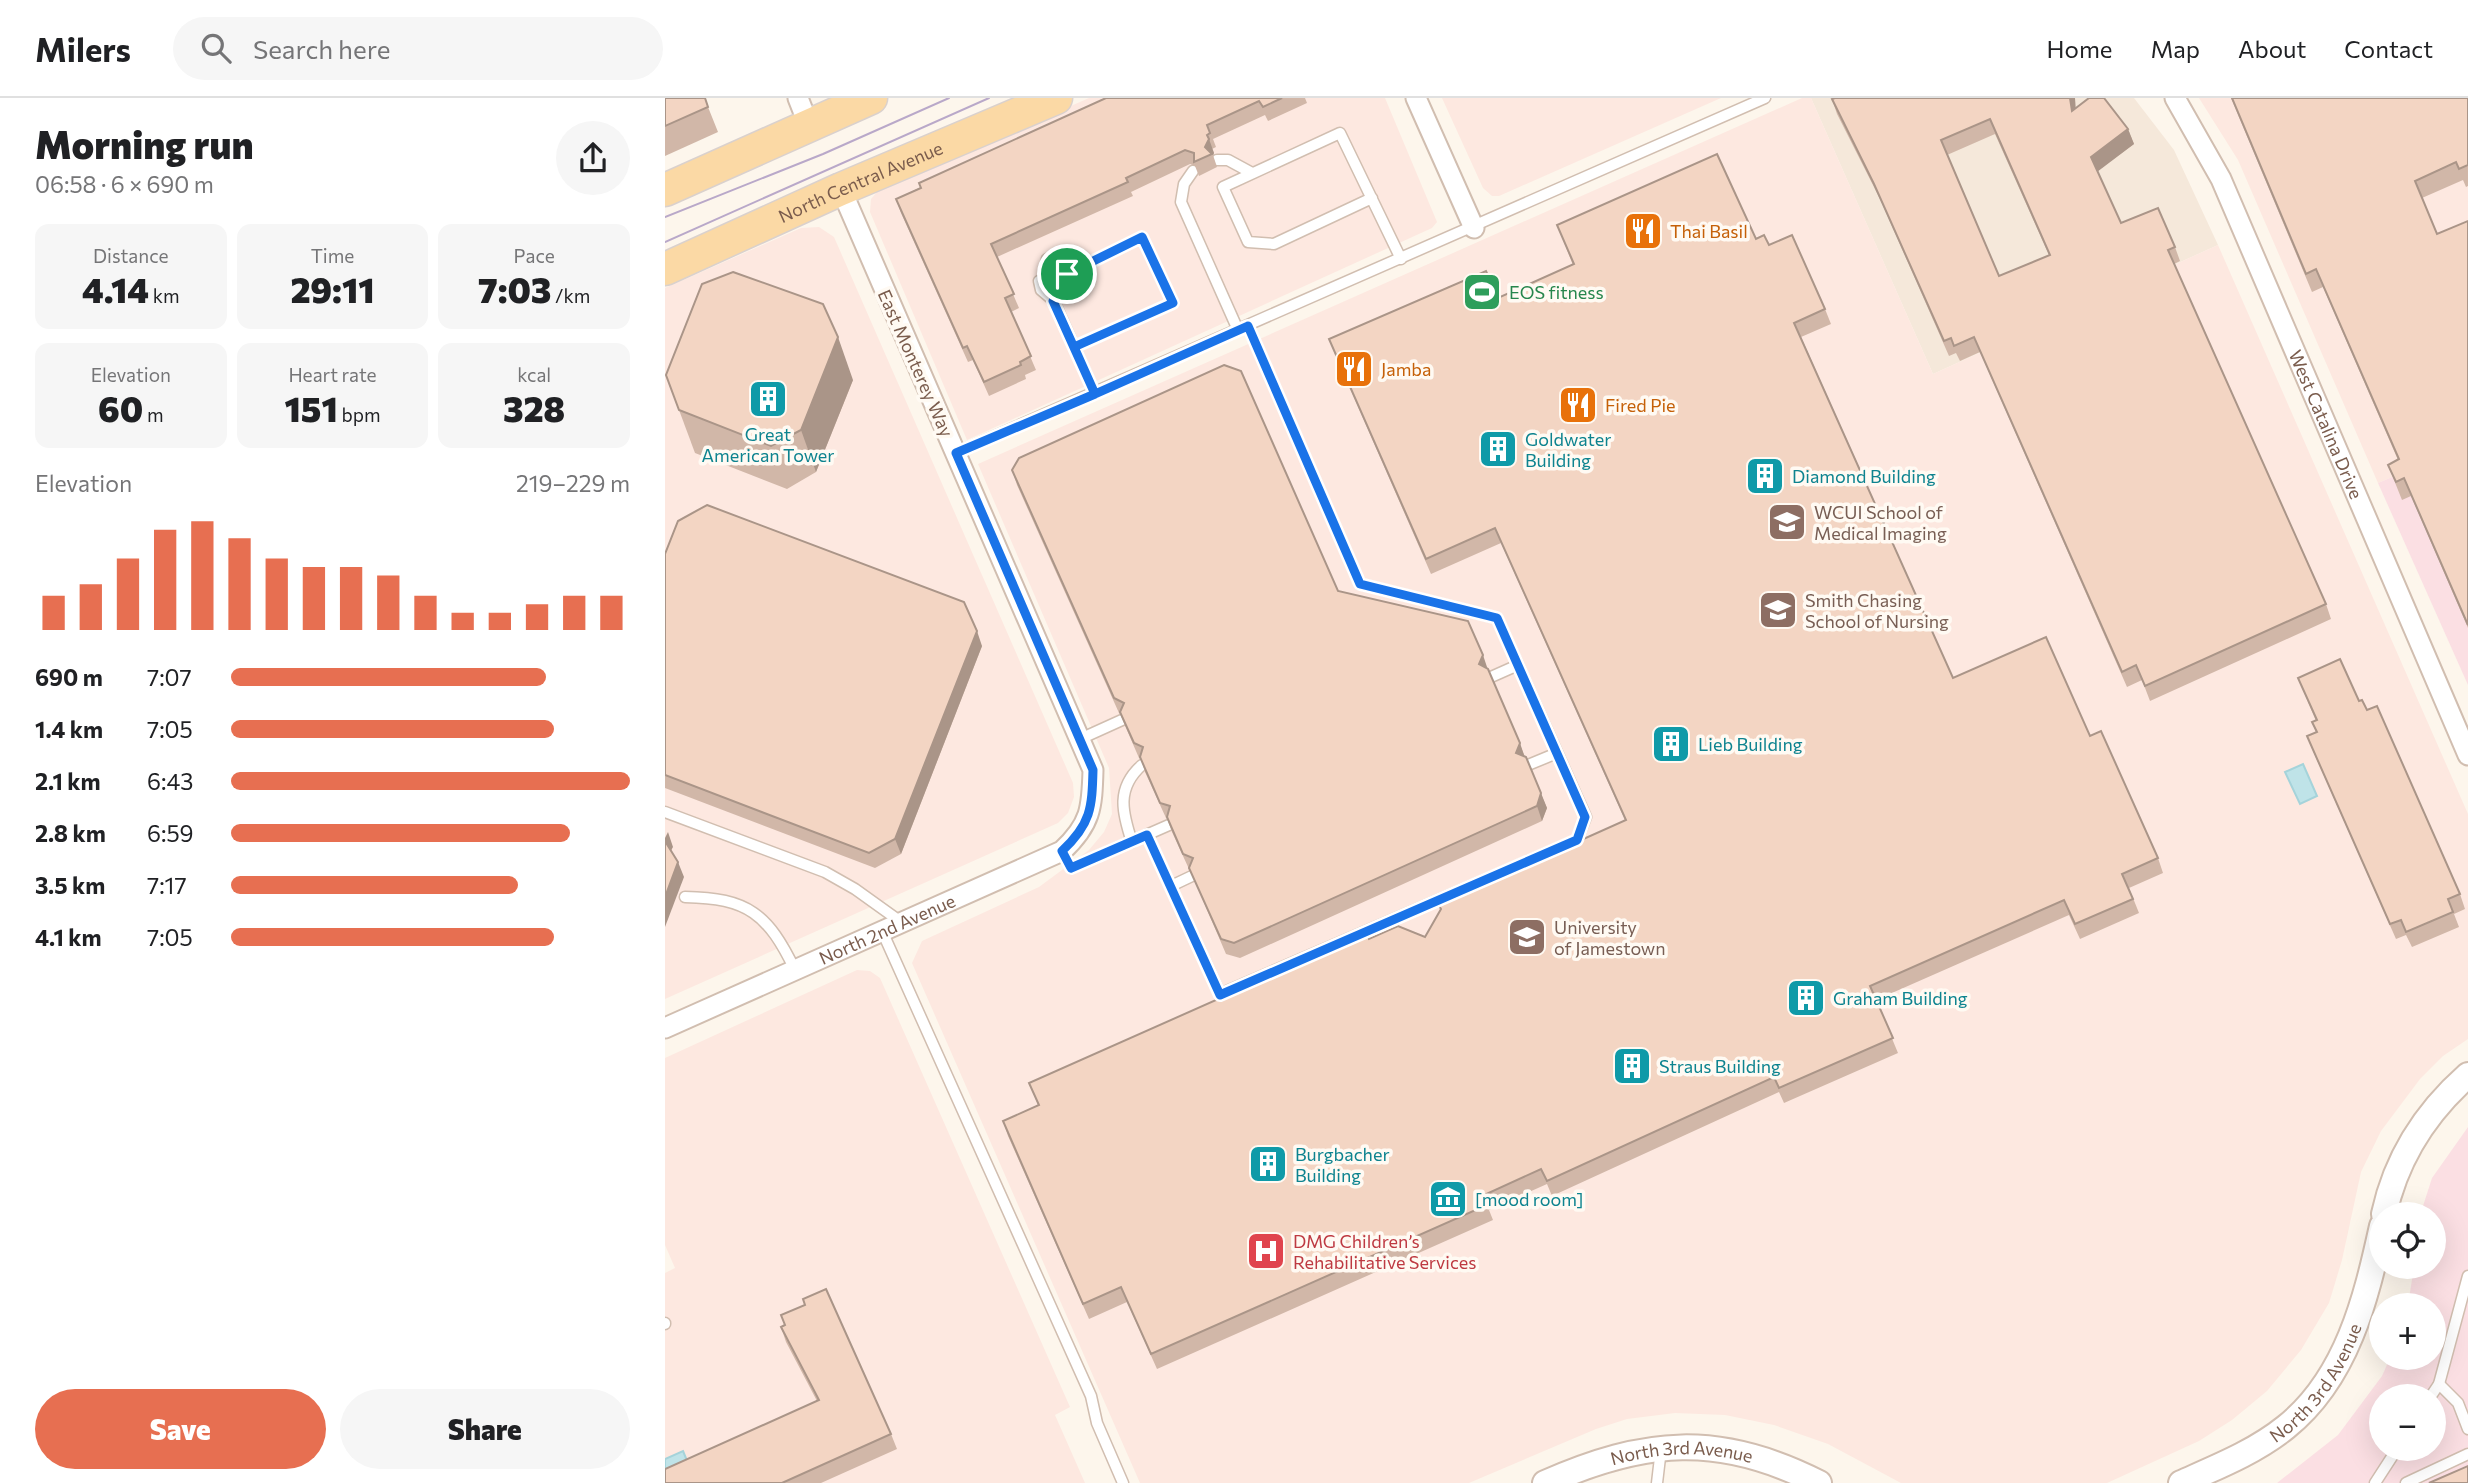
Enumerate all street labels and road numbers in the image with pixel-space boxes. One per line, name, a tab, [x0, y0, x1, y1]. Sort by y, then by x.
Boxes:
street label: North Central Avenue	[775, 136, 946, 227]
street label: East Monterey Way	[874, 286, 958, 440]
street label: West Catalina Drive	[2285, 346, 2368, 502]
street label: North 2nd Avenue	[815, 889, 959, 969]
street label: North 3rd Avenue	[2265, 1320, 2366, 1447]
street label: North 3rd Avenue	[1608, 1436, 1755, 1469]

